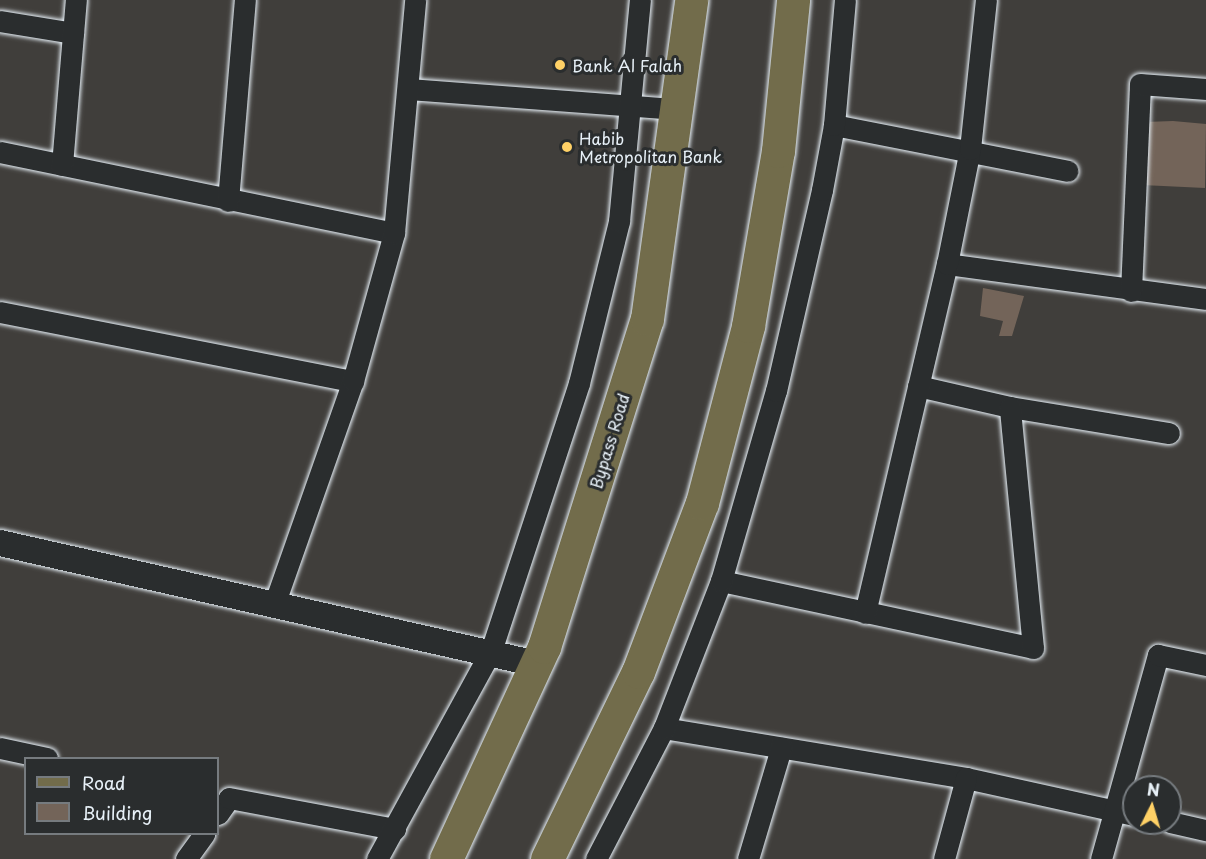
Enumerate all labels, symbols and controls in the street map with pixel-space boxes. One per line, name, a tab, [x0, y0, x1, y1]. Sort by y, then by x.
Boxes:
place label: Bank Al Falah	[572, 55, 682, 75]
marker: Bank Al Falah	[553, 58, 567, 72]
place label: Habib Metropolitan Bank	[579, 128, 723, 166]
marker: Habib Metropolitan Bank	[560, 140, 574, 154]
street label: Bypass Road	[585, 391, 633, 491]
legend	[24, 757, 219, 835]
text: Road	[82, 769, 126, 796]
north arrow	[1122, 775, 1182, 835]
text: N	[1146, 777, 1161, 802]
text: Building	[82, 799, 152, 826]

